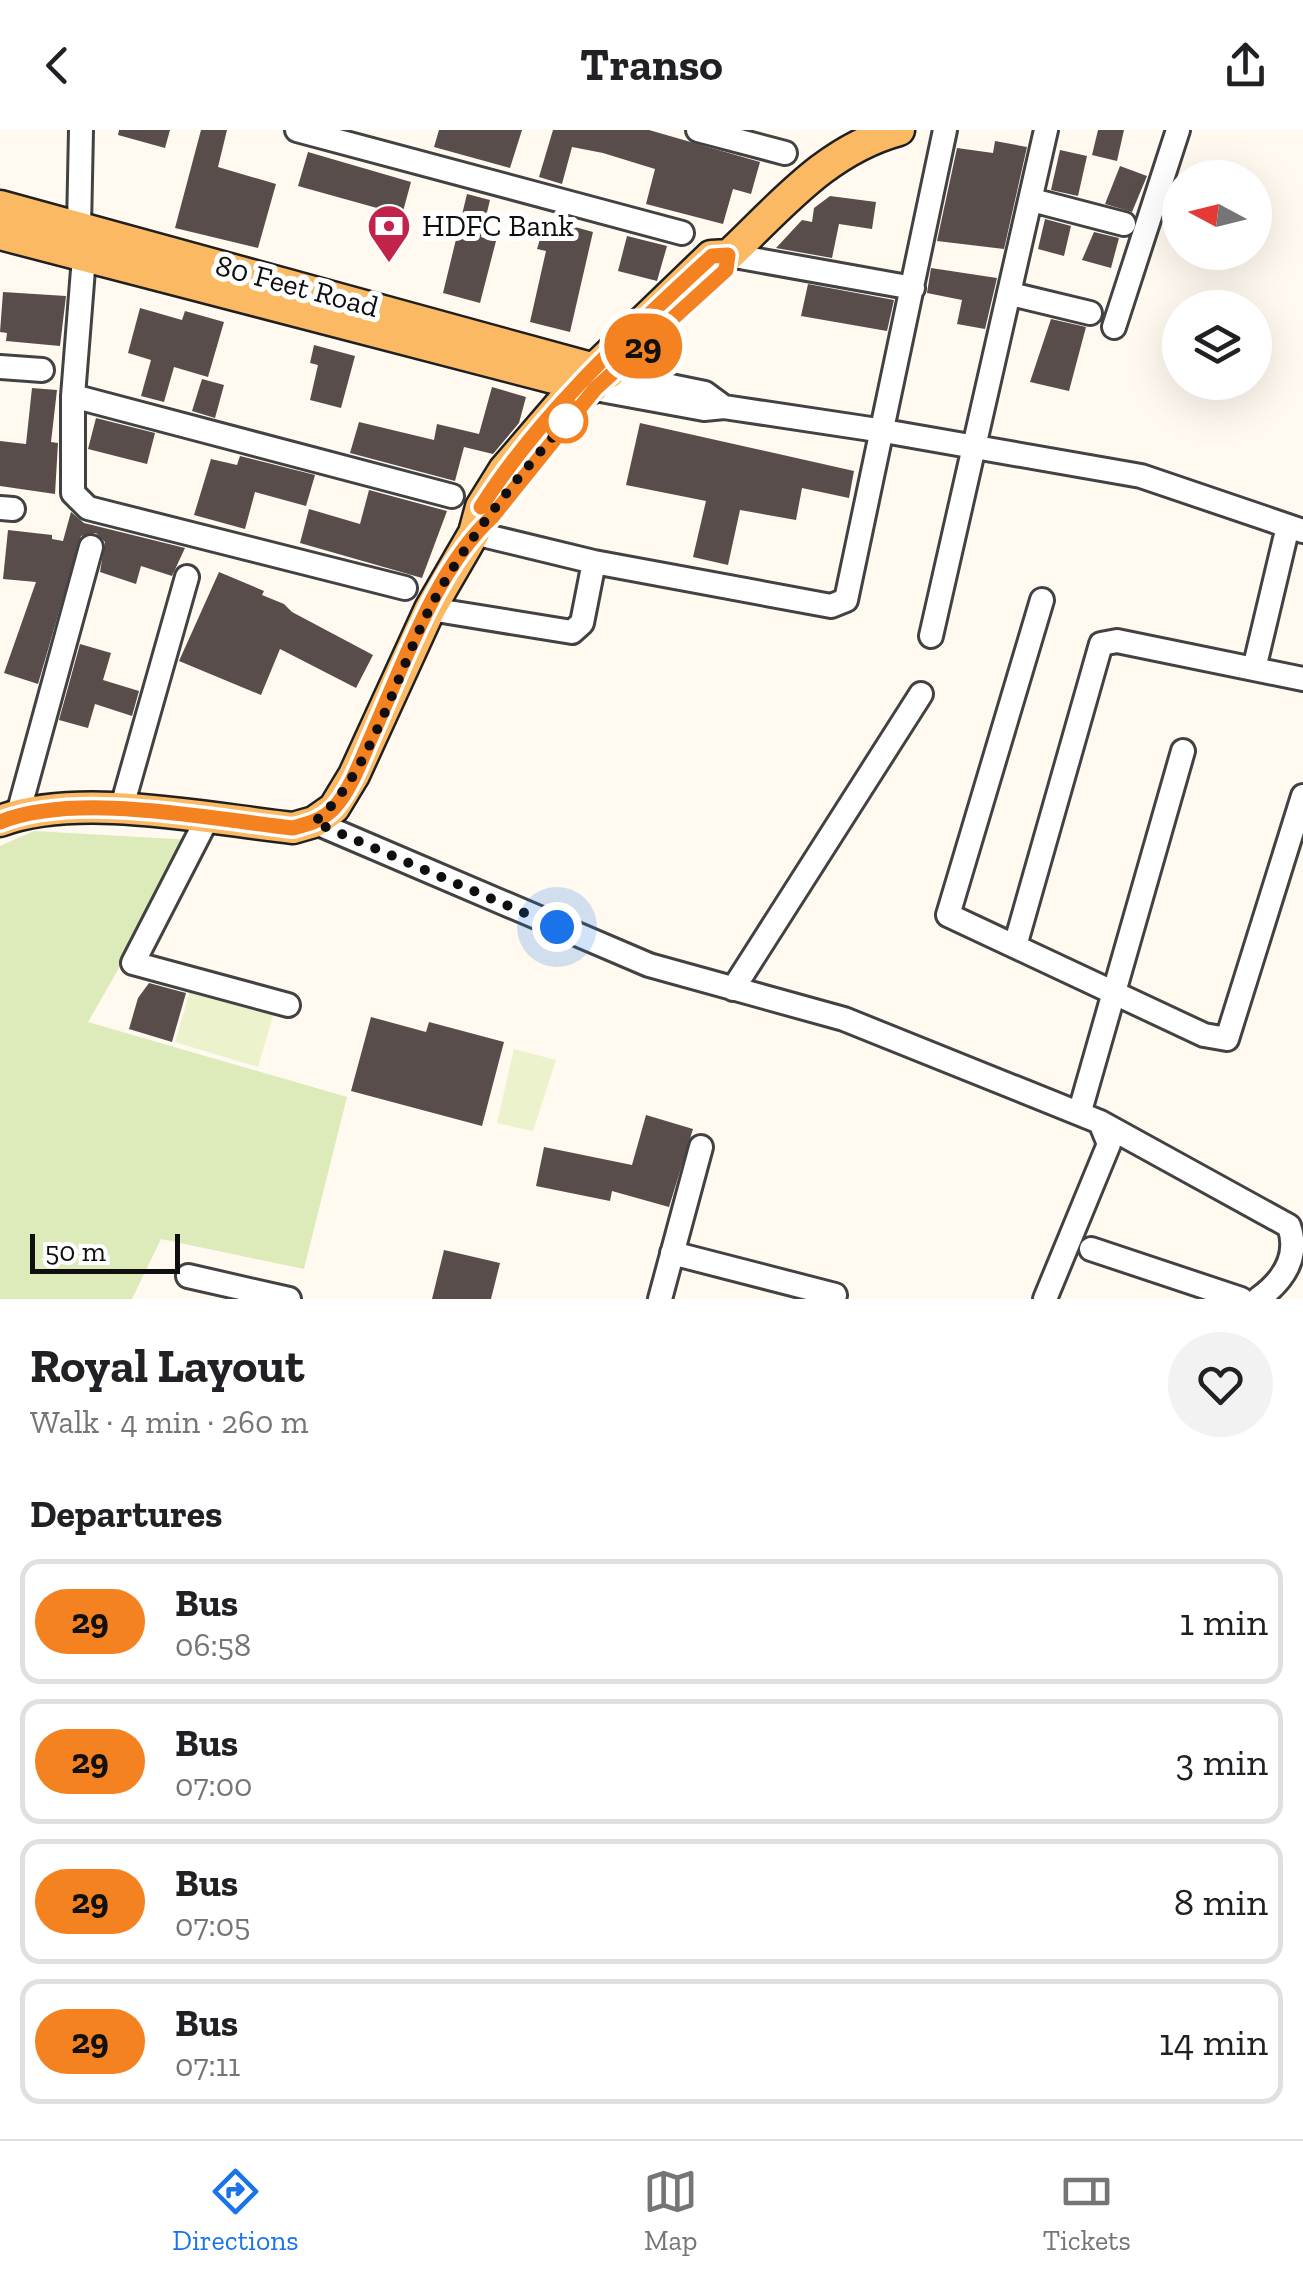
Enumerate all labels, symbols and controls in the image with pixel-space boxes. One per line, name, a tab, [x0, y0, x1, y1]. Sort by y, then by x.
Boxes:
icon: back	[30, 38, 85, 93]
text: Transo	[580, 38, 723, 92]
icon: share	[1218, 38, 1273, 93]
north arrow	[1162, 160, 1272, 270]
map controls	[1162, 160, 1272, 400]
bank icon: HDFC Bank	[366, 203, 412, 264]
place label: HDFC Bank	[422, 208, 574, 244]
street label: 80 Feet Road	[212, 247, 383, 325]
button: layers	[1162, 290, 1272, 400]
line badge: 29	[598, 314, 688, 378]
text: 29	[624, 325, 662, 367]
unlabelled marker	[545, 400, 587, 442]
your location	[532, 902, 582, 952]
scale bar	[30, 1229, 180, 1274]
text: 50 m	[45, 1235, 106, 1268]
button: heart	[1168, 1332, 1273, 1437]
text: Royal Layout	[30, 1337, 304, 1394]
text: Walk · 4 min · 260 m	[30, 1403, 308, 1441]
text: Departures	[30, 1491, 222, 1537]
text: Bus	[175, 1580, 238, 1626]
text: 1 min	[1180, 1599, 1268, 1645]
text: 29	[71, 1600, 109, 1642]
text: 06:58	[175, 1626, 251, 1664]
text: Bus	[175, 1720, 238, 1766]
text: 3 min	[1176, 1739, 1268, 1785]
text: 29	[71, 1740, 109, 1782]
text: 07:00	[175, 1766, 253, 1804]
text: Bus	[175, 1860, 238, 1906]
text: 8 min	[1174, 1879, 1268, 1925]
text: 29	[71, 1880, 109, 1922]
text: 07:05	[175, 1906, 251, 1944]
text: Bus	[175, 2000, 238, 2046]
text: 14 min	[1159, 2019, 1268, 2065]
text: 29	[71, 2020, 109, 2062]
text: 07:11	[175, 2046, 240, 2084]
tab: Directions	[172, 2164, 299, 2257]
tab: Map	[643, 2164, 698, 2257]
tab: Tickets	[1043, 2164, 1131, 2257]

